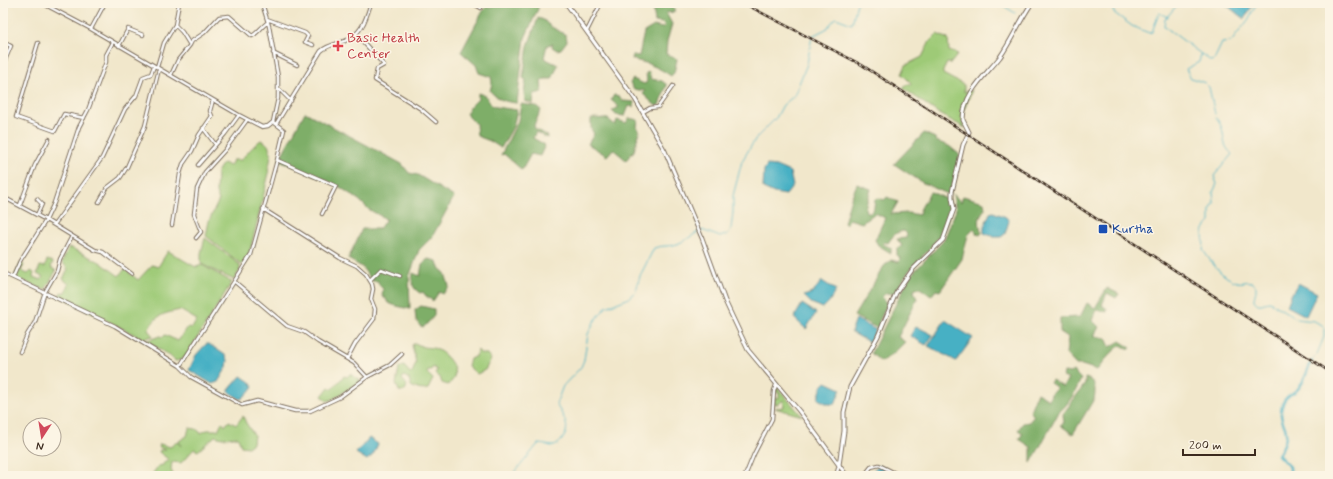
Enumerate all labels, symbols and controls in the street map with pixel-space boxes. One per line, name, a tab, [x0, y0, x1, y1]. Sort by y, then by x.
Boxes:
place label: Basic Health Center	[347, 29, 420, 63]
marker: Basic Health Center	[332, 40, 344, 52]
place label: Kurtha	[1112, 220, 1153, 238]
marker: Kurtha	[1097, 223, 1109, 235]
north arrow	[22, 417, 62, 457]
scale bar	[1183, 431, 1255, 457]
text: N	[35, 438, 45, 453]
text: 200 m	[1189, 438, 1222, 454]

